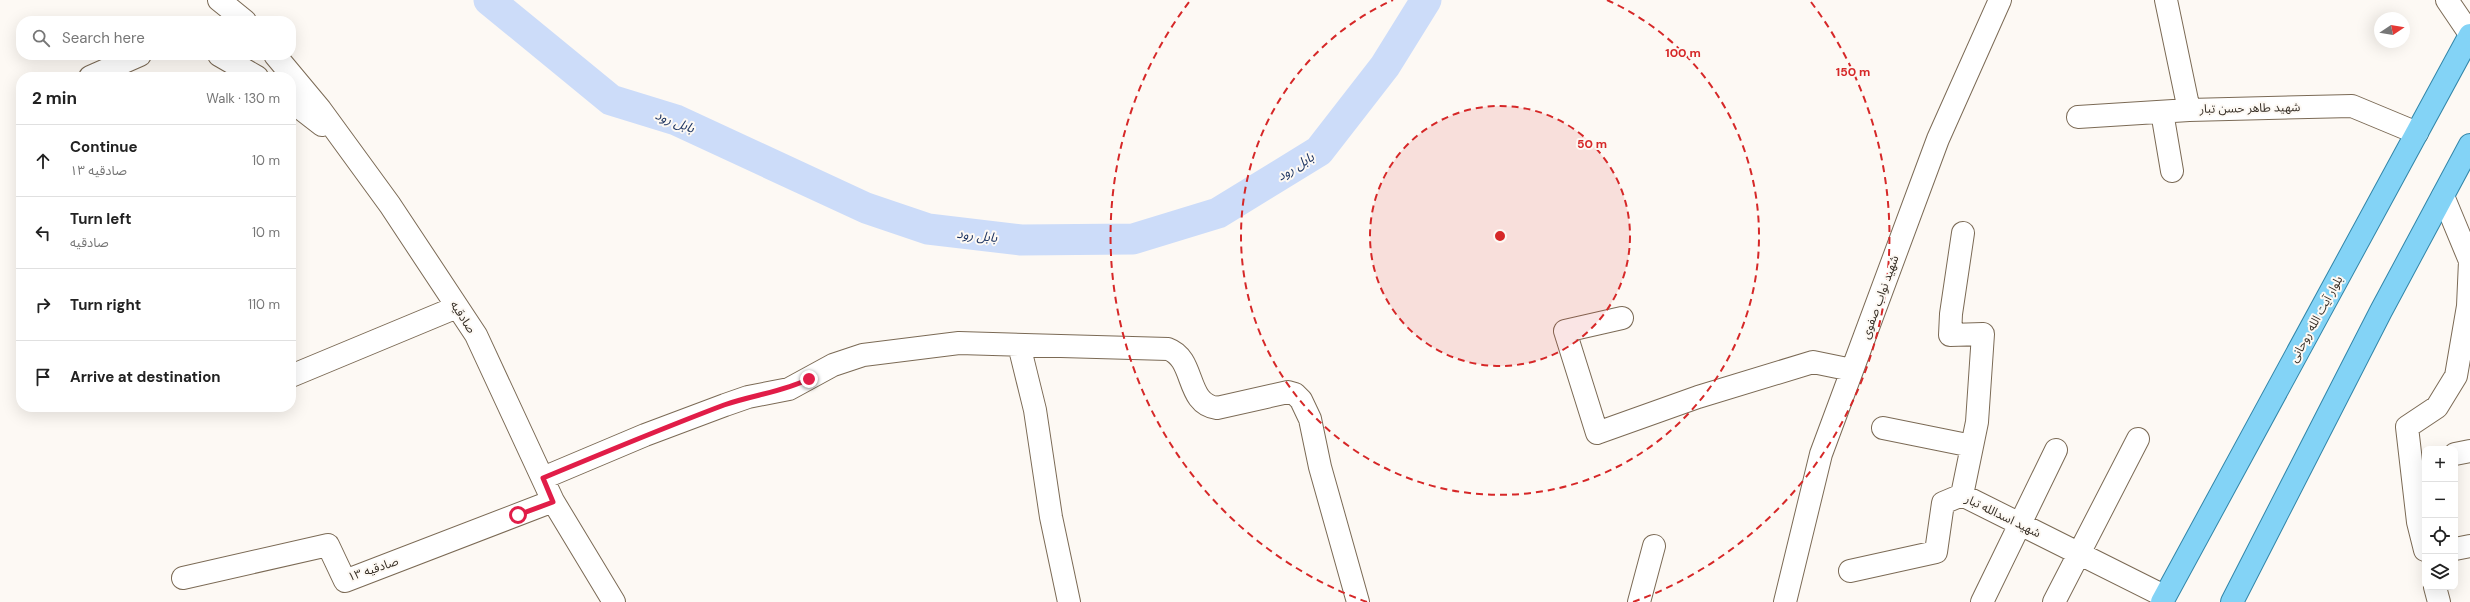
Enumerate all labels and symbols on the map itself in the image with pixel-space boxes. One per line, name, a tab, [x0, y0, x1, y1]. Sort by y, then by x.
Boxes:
north arrow	[2374, 12, 2410, 48]
text: 100 m	[1665, 45, 1701, 61]
text: 150 m	[1836, 64, 1870, 80]
street label: شهید طاهر حسن تبار	[2198, 99, 2301, 117]
water label: بابل رود	[653, 106, 697, 137]
text: 50 m	[1577, 136, 1607, 152]
water label: بابل رود	[1273, 148, 1317, 184]
water label: بابل رود	[956, 225, 999, 246]
centre of rings	[1493, 229, 1507, 243]
street label: شهید نواب صفوی	[1857, 253, 1903, 341]
street label: بلوار آیت الله روحانی	[2286, 273, 2346, 365]
street label: صادقیه	[447, 298, 480, 336]
route end	[800, 370, 818, 388]
street label: شهید اسدالله تبار	[1962, 490, 2044, 541]
route start	[509, 506, 527, 524]
street label: صادقیه ۱۳	[346, 553, 401, 585]

